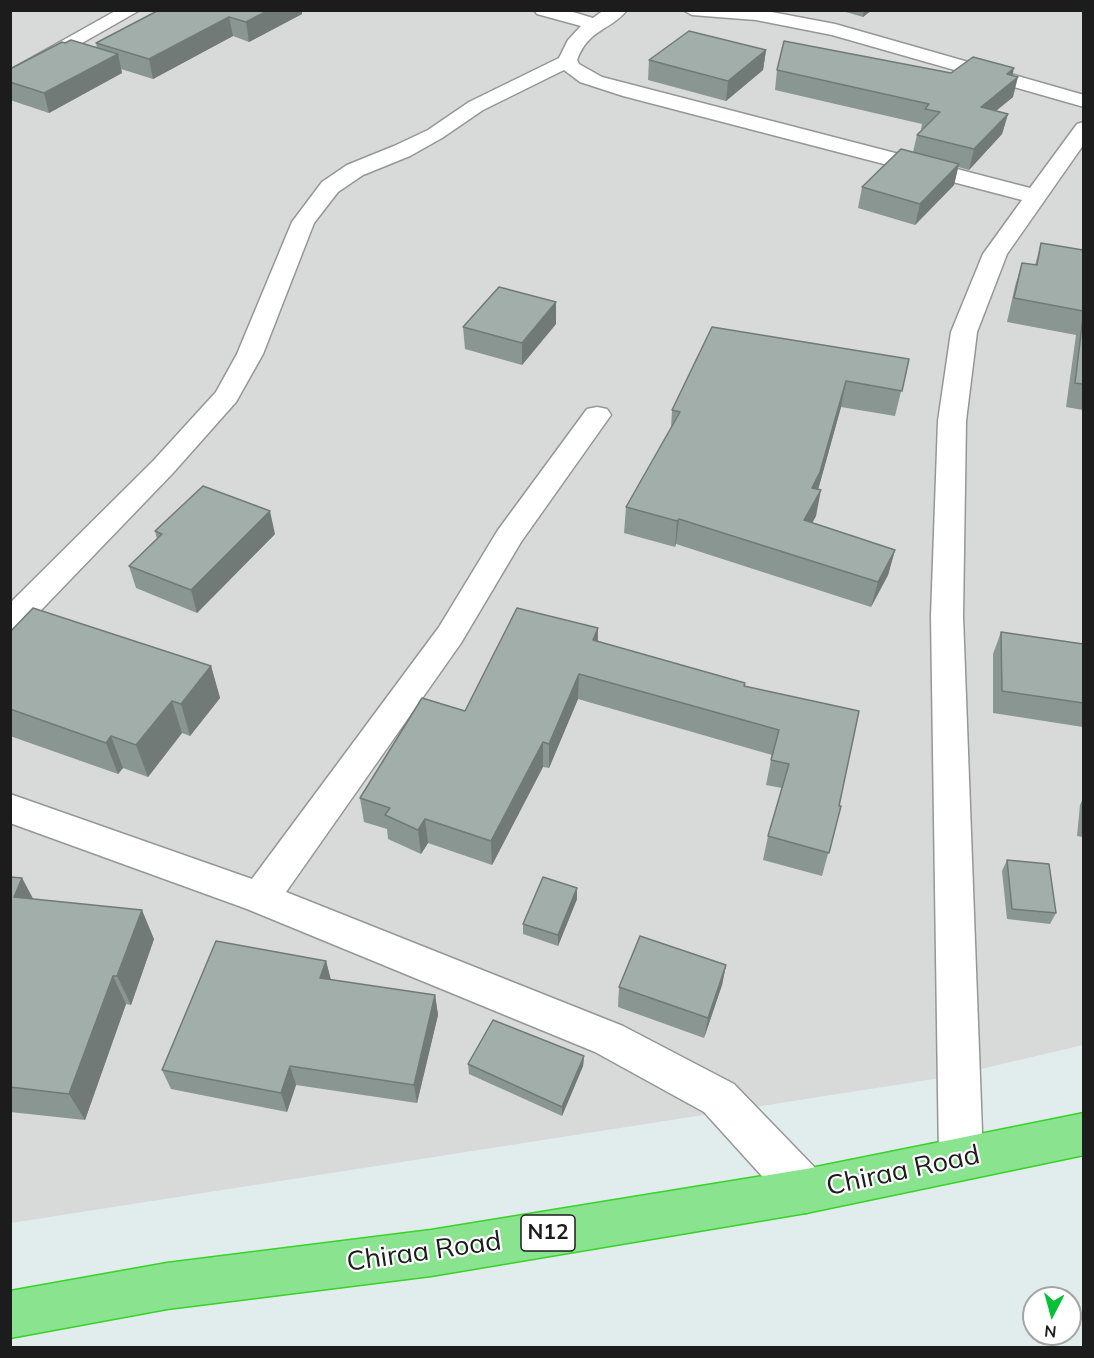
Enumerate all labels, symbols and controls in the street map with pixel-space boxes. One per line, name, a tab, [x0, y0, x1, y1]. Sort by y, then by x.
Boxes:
street label: Chiraa Road	[823, 1139, 983, 1203]
road number: N12	[521, 1215, 575, 1251]
street label: Chiraa Road	[344, 1225, 504, 1279]
north arrow	[1022, 1286, 1082, 1346]
text: N	[1043, 1321, 1057, 1342]

